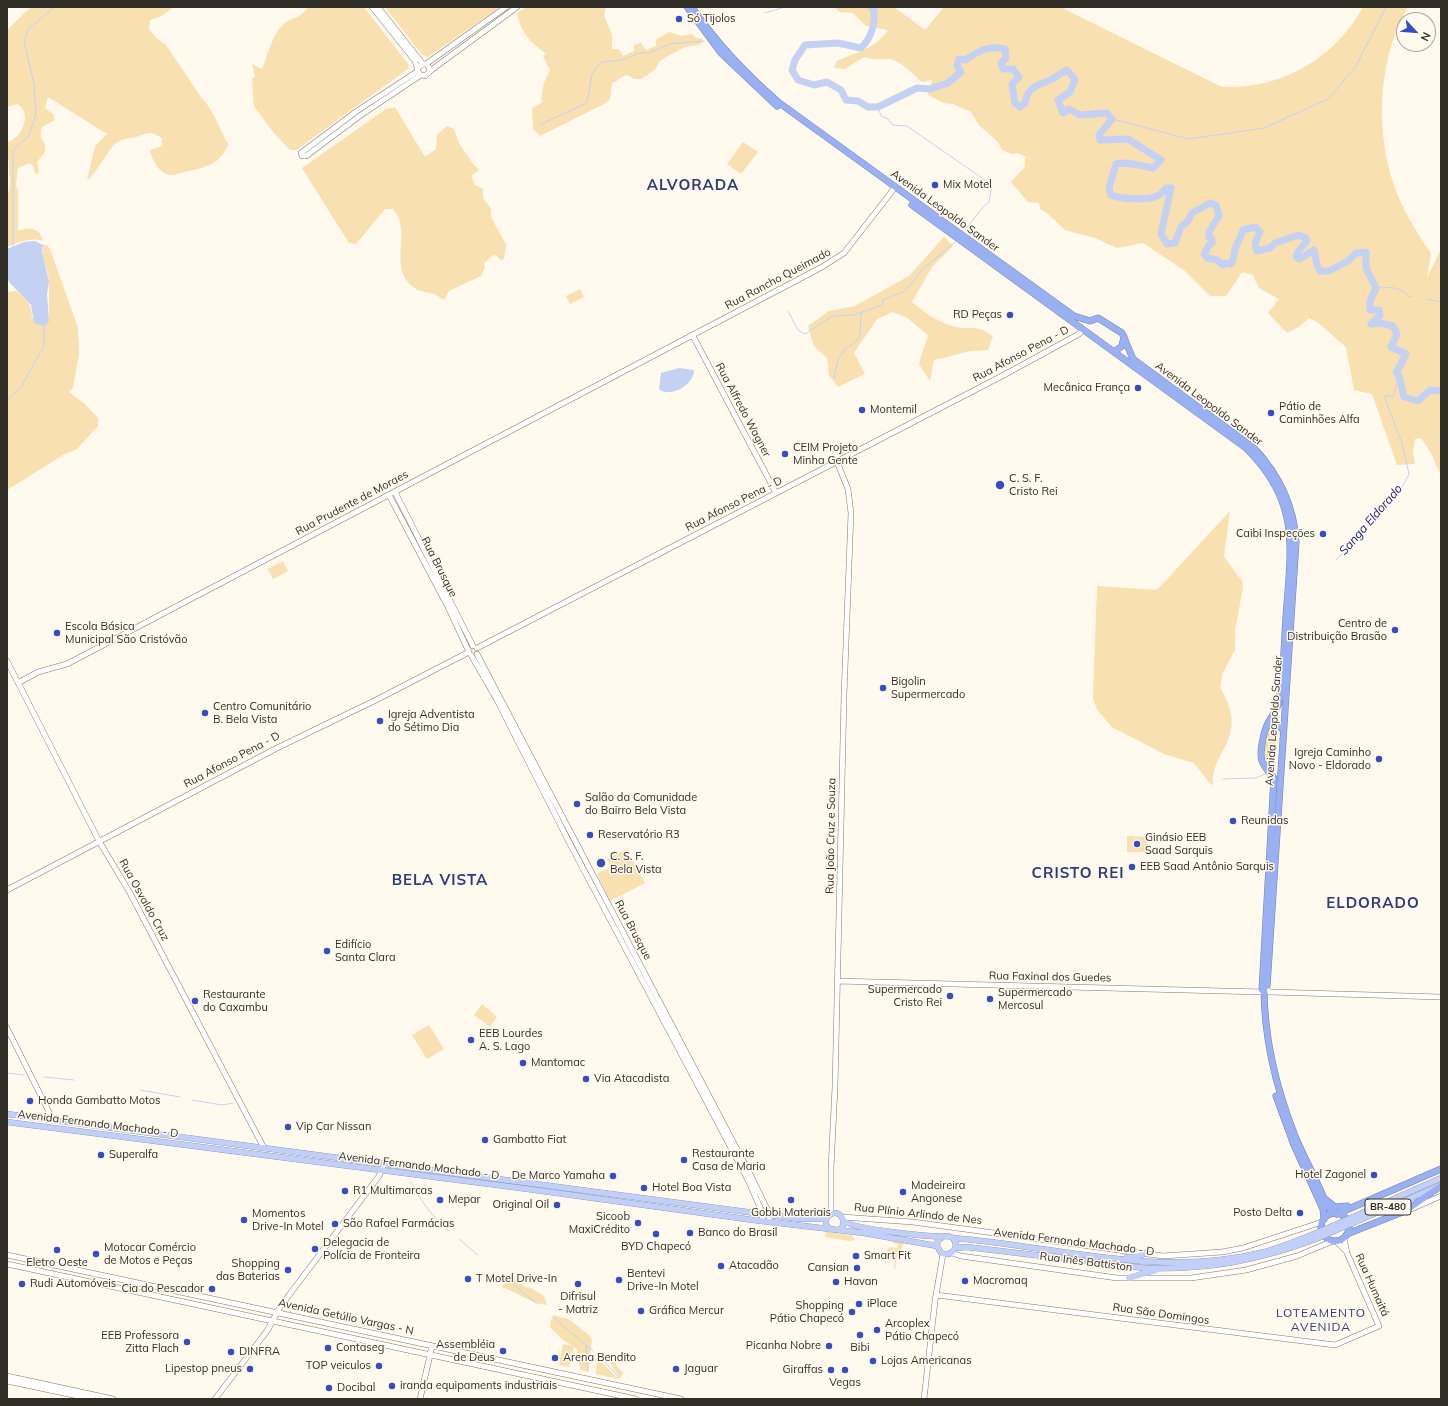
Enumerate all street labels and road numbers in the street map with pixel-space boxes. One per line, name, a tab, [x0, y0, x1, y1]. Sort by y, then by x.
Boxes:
street label: Avenida Leopoldo Sander	[888, 167, 1002, 255]
street label: Rua Rancho Queimado	[723, 246, 833, 312]
street label: Rua Afonso Pena - D	[971, 323, 1071, 385]
street label: Avenida Leopoldo Sander	[1153, 359, 1265, 449]
street label: Rua Alfredo Wagner	[713, 361, 773, 459]
street label: Rua Prudente de Moraes	[293, 468, 411, 538]
street label: Rua Afonso Pena - D	[683, 474, 785, 534]
street label: Rua Brusque	[418, 535, 460, 599]
street label: Avenida Leopoldo Sander	[1263, 655, 1285, 787]
street label: Rua Afonso Pena - D	[182, 729, 282, 791]
street label: Rua João Cruz e Souza	[823, 778, 839, 894]
street label: Rua Osvaldo Cruz	[116, 857, 172, 943]
street label: Rua Brusque	[612, 898, 654, 962]
street label: Rua Faxinal dos Guedes	[989, 969, 1111, 985]
street label: Avenida Fernando Machado - D	[17, 1108, 179, 1140]
street label: Avenida Fernando Machado - D	[338, 1150, 500, 1182]
road number: BR-480	[1365, 1199, 1411, 1215]
street label: Rua Plínio Arlindo de Nes	[853, 1201, 983, 1227]
street label: Avenida Fernando Machado - D	[993, 1226, 1155, 1258]
street label: Rua Inês Battiston	[1039, 1250, 1133, 1274]
street label: Rua Humaitá	[1352, 1251, 1392, 1319]
street label: Avenida Getúlio Vargas - N	[277, 1296, 415, 1338]
street label: Rua São Domingos	[1112, 1301, 1210, 1327]

